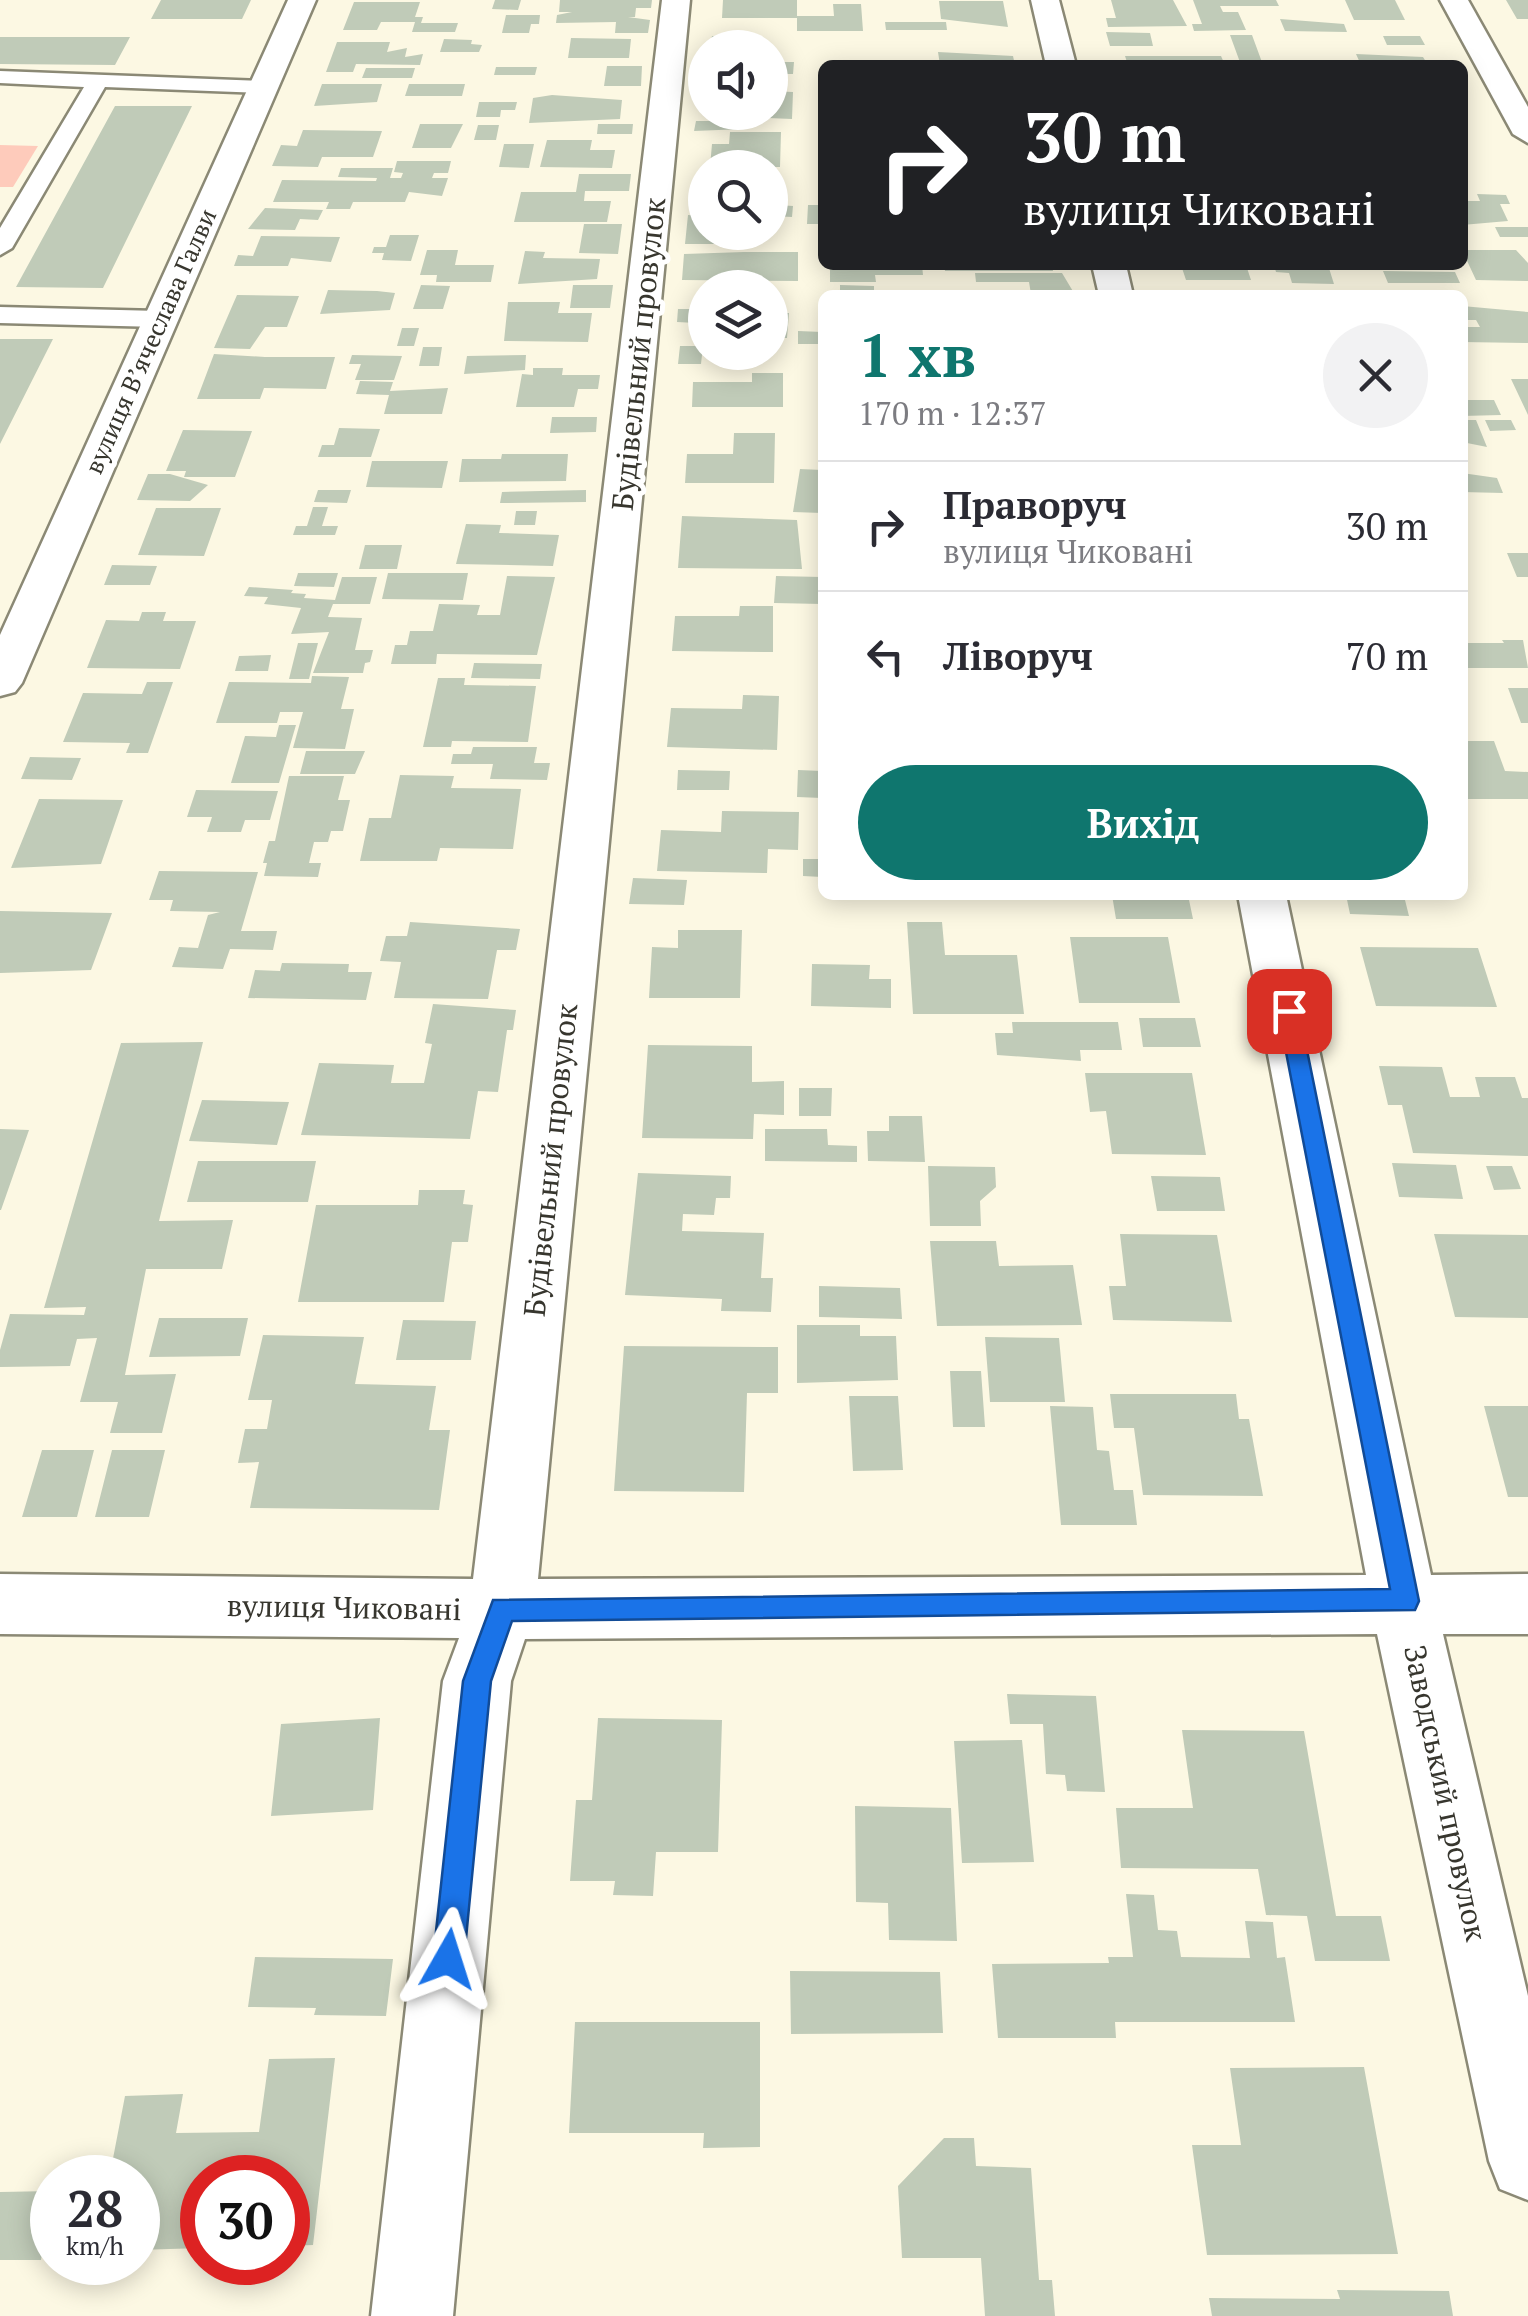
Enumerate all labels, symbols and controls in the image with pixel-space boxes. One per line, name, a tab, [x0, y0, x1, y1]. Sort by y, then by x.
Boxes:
map controls	[688, 30, 788, 370]
button: sound	[688, 30, 788, 130]
text: 30 m	[1023, 89, 1186, 182]
icon: right	[858, 100, 988, 230]
button: search	[688, 150, 788, 250]
text: вулиця Чиковані	[1023, 178, 1375, 238]
street label: Будівельний провулок	[602, 195, 674, 512]
street label: вулиця Вʼячеслава Галви	[77, 203, 223, 479]
button: layers	[688, 270, 788, 370]
text: 1 хв	[858, 315, 976, 394]
button: close	[1323, 323, 1428, 428]
text: 170 m · 12:37	[858, 392, 1046, 434]
text: Праворуч	[943, 480, 1127, 530]
icon: right	[858, 499, 913, 554]
text: 30 m	[1345, 501, 1428, 551]
text: вулиця Чиковані	[943, 530, 1194, 572]
icon: left	[858, 629, 913, 684]
text: Ліворуч	[943, 631, 1093, 681]
text: 70 m	[1345, 631, 1428, 681]
button: Вихід	[858, 765, 1428, 880]
pin	[1247, 969, 1332, 1054]
icon: arrive	[1262, 984, 1317, 1039]
street label: Будівельний провулок	[514, 1001, 586, 1318]
street label: вулиця Чиковані	[226, 1585, 462, 1629]
street label: Заводський провулок	[1395, 1641, 1497, 1945]
position arrow	[396, 1907, 500, 2011]
speed limit sign: 30	[180, 2155, 310, 2285]
text: 28	[67, 2175, 123, 2241]
text: km/h	[66, 2229, 124, 2262]

